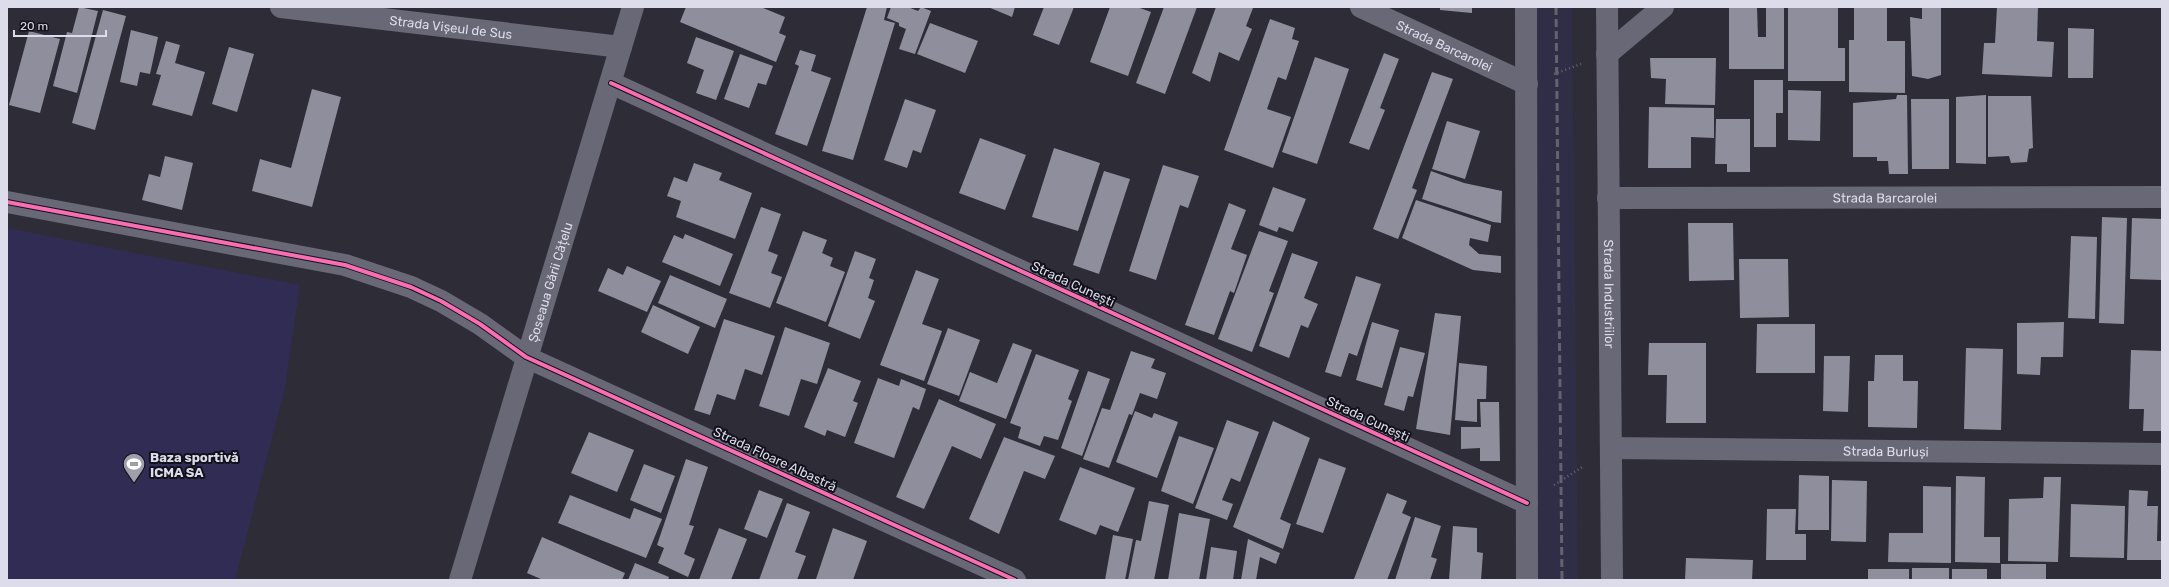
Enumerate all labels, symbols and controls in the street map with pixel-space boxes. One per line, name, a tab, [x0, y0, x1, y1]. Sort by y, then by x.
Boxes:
scale bar	[14, 12, 106, 38]
street label: Strada Vișeul de Sus	[389, 12, 513, 42]
street label: Strada Barcarolei	[1394, 17, 1495, 74]
text: 20 m	[20, 19, 48, 33]
street label: Strada Barcarolei	[1833, 190, 1937, 205]
street label: Șoseaua Gării Cățelu	[525, 220, 575, 344]
street label: Strada Industriilor	[1602, 239, 1617, 349]
street label: Strada Cunești	[1029, 258, 1117, 310]
street label: Strada Cunești	[1324, 393, 1412, 445]
street label: Strada Floare Albastră	[711, 424, 839, 494]
street label: Strada Burluși	[1843, 443, 1929, 459]
place label: Baza sportivă ICMA SA	[150, 450, 239, 480]
sports icon: Baza sportivă ICMA SA	[121, 451, 147, 484]

